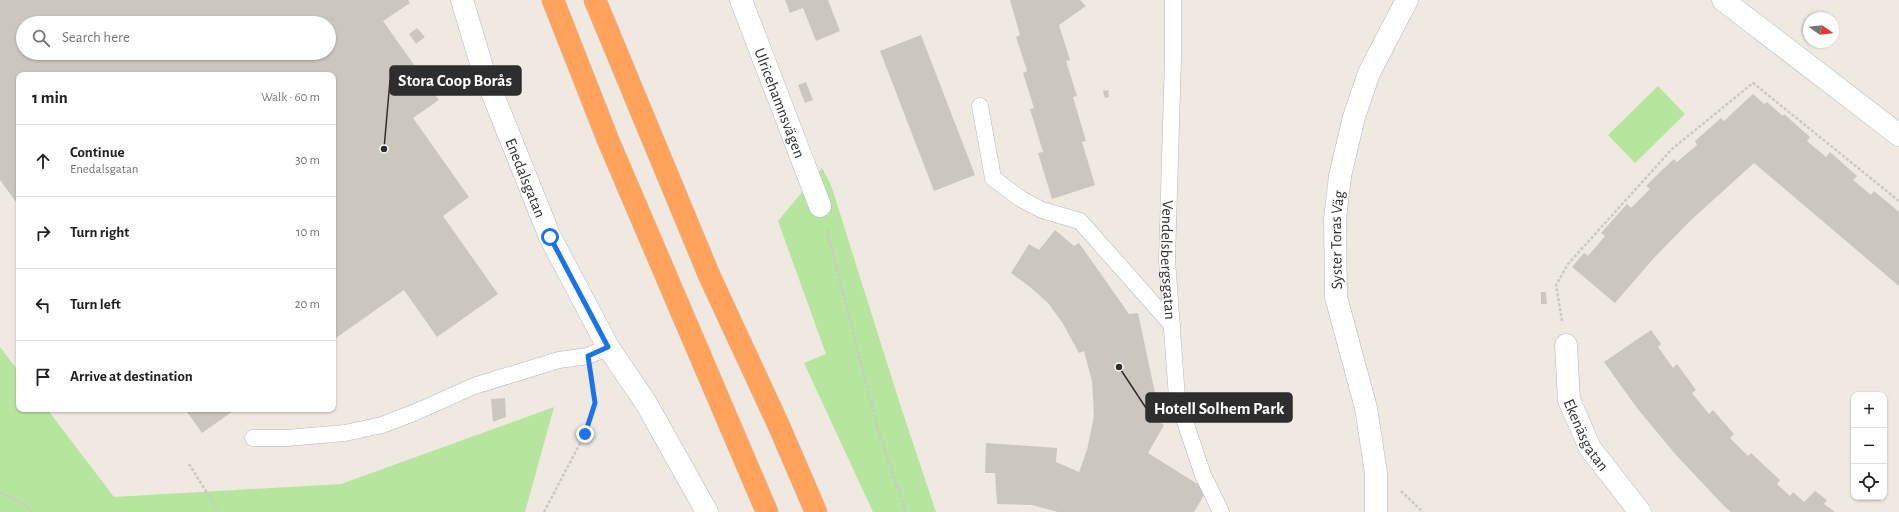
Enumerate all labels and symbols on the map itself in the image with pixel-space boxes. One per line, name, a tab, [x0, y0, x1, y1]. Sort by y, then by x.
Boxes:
north arrow	[1803, 12, 1839, 48]
street label: Ulricehamnsvägen	[751, 46, 808, 160]
callout: Stora Coop Borås	[390, 66, 521, 95]
text: Stora Coop Borås	[398, 72, 512, 89]
street label: Enedalsgatan	[502, 136, 548, 220]
street label: Syster Toras Väg	[1328, 189, 1347, 289]
street label: Vendelsbergsgatan	[1158, 200, 1178, 320]
route start	[541, 228, 559, 246]
callout: Hotell Solhem Park	[1146, 393, 1292, 422]
street label: Ekenäsgatan	[1560, 397, 1612, 474]
text: Hotell Solhem Park	[1154, 400, 1285, 417]
route end	[576, 425, 594, 443]

